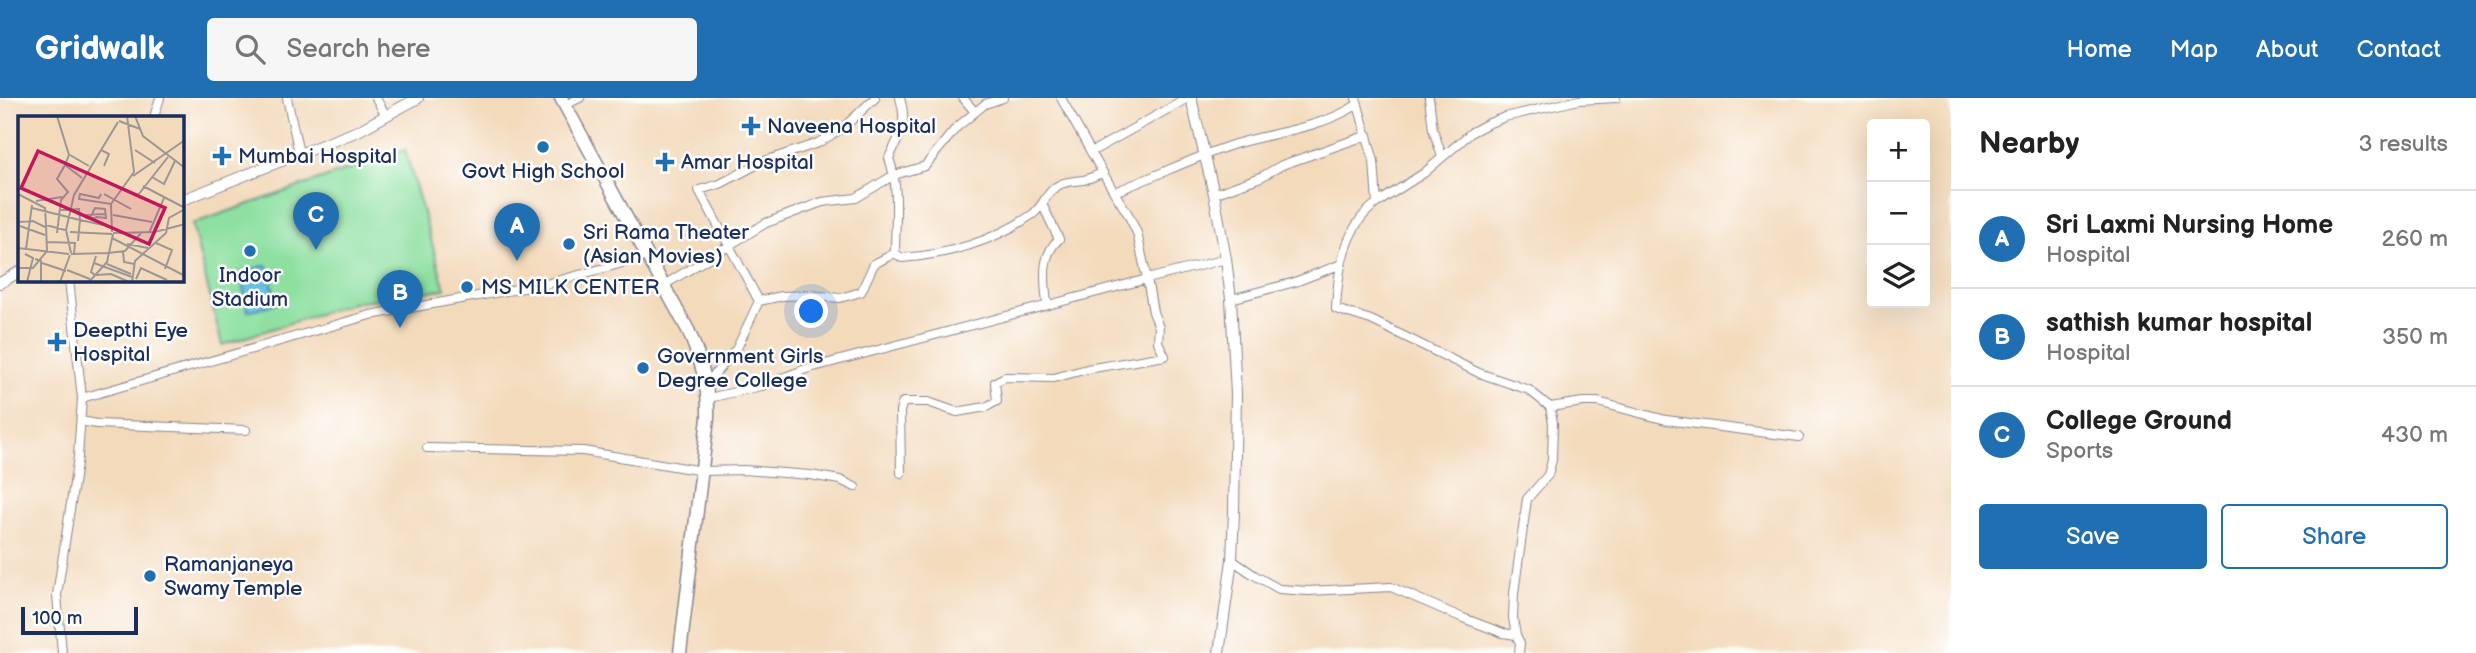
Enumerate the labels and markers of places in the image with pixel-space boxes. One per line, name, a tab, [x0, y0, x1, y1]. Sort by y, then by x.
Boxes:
place label: Naveena Hospital	[767, 114, 936, 139]
marker: Naveena Hospital	[741, 116, 761, 136]
marker: Govt High School	[535, 139, 551, 155]
place label: Mumbai Hospital	[238, 144, 397, 169]
marker: Mumbai Hospital	[212, 146, 232, 166]
place label: Amar Hospital	[681, 150, 814, 175]
marker: Amar Hospital	[655, 152, 675, 172]
place label: Govt High School	[461, 159, 625, 184]
pin: C	[293, 192, 339, 250]
pin: A	[494, 203, 540, 261]
place label: Sri Rama Theater (Asian Movies)	[583, 220, 749, 269]
marker: Sri Rama Theater (Asian Movies)	[561, 236, 577, 252]
marker: Indoor Stadium	[242, 243, 258, 259]
place label: Indoor Stadium	[212, 263, 288, 312]
pin: B	[377, 270, 423, 328]
place label: MS MILK CENTER	[481, 275, 659, 300]
marker: MS MILK CENTER	[459, 279, 475, 295]
place label: Deepthi Eye Hospital	[73, 318, 188, 367]
marker: Deepthi Eye Hospital	[47, 332, 67, 352]
place label: Government Girls Degree College	[657, 344, 823, 393]
marker: Government Girls Degree College	[635, 360, 651, 376]
place label: Ramanjaneya Swamy Temple	[164, 552, 302, 601]
marker: Ramanjaneya Swamy Temple	[142, 568, 158, 584]

